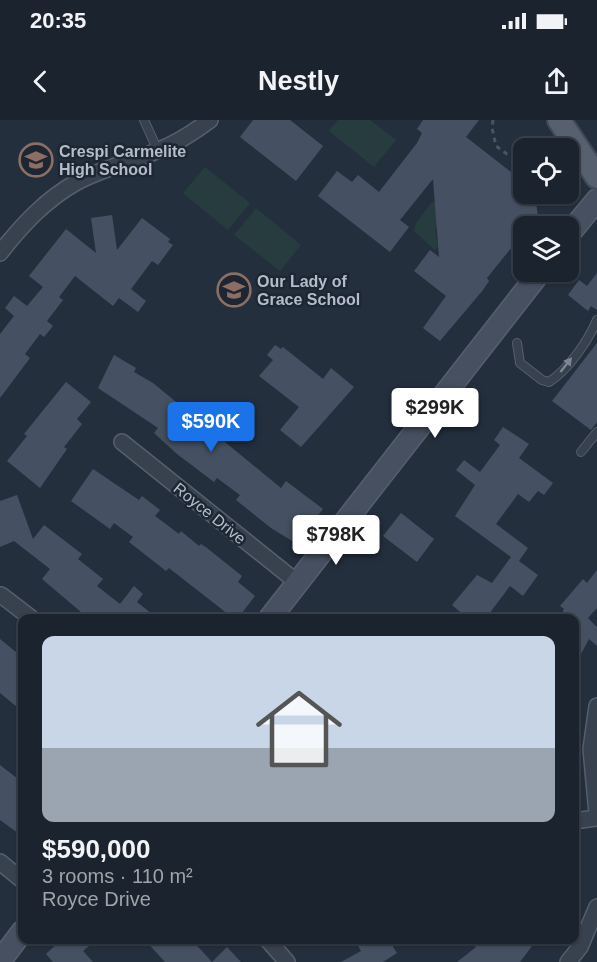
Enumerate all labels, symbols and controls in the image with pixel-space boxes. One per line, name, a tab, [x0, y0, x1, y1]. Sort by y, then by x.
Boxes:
text: 20:35	[30, 8, 86, 33]
icon: back	[24, 65, 57, 98]
icon: share	[540, 65, 573, 98]
text: Nestly	[258, 66, 339, 96]
map controls	[513, 138, 579, 282]
button: locate	[513, 138, 579, 204]
school or university icon: Crespi Carmelite High School	[18, 142, 54, 178]
place label: Crespi Carmelite High School	[59, 143, 186, 178]
button: layers	[513, 216, 579, 282]
school or university icon: Our Lady of Grace School	[216, 272, 252, 308]
place label: Our Lady of Grace School	[257, 273, 360, 308]
one-way arrow	[560, 357, 573, 373]
pin: $299K	[393, 388, 477, 439]
text: $299K	[406, 396, 464, 418]
pin: $590K	[169, 402, 253, 453]
text: $590K	[182, 410, 240, 432]
street label: Royce Drive	[170, 479, 249, 547]
pin: $798K	[294, 515, 378, 566]
text: $798K	[307, 523, 365, 545]
icon: home	[245, 675, 353, 783]
text: $590,000	[42, 834, 150, 864]
text: 3 rooms · 110 m²	[42, 865, 193, 887]
text: Royce Drive	[42, 888, 151, 910]

